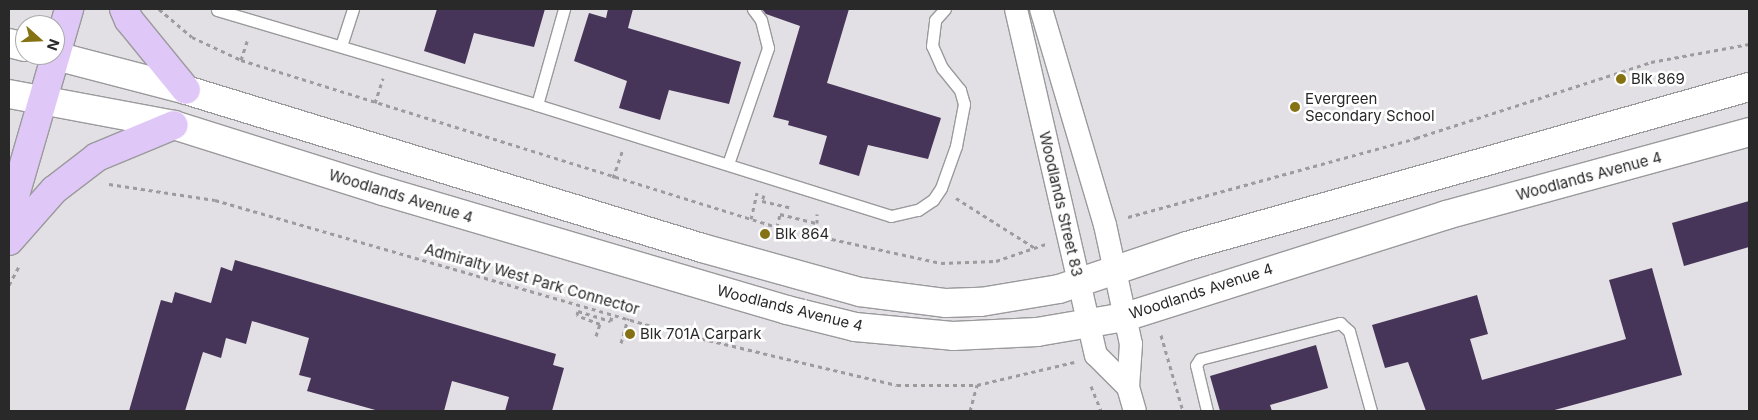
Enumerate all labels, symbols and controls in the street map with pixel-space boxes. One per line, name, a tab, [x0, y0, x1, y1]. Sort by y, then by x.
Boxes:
north arrow	[15, 15, 65, 65]
text: N	[44, 37, 63, 53]
place label: Blk 869	[1631, 70, 1685, 88]
marker: Blk 869	[1615, 73, 1627, 85]
place label: Evergreen Secondary School	[1305, 89, 1435, 124]
marker: Evergreen Secondary School	[1289, 101, 1301, 113]
street label: Woodlands Street 83	[1036, 130, 1086, 278]
street label: Woodlands Avenue 4	[1514, 148, 1664, 204]
street label: Woodlands Avenue 4	[327, 165, 475, 227]
place label: Blk 864	[775, 225, 829, 243]
marker: Blk 864	[759, 228, 771, 240]
street label: Admiralty West Park Connector	[423, 240, 641, 318]
street label: Woodlands Avenue 4	[1127, 259, 1275, 323]
street label: Woodlands Avenue 4	[715, 281, 865, 335]
place label: Blk 701A Carpark	[640, 325, 761, 343]
marker: Blk 701A Carpark	[624, 328, 636, 340]

